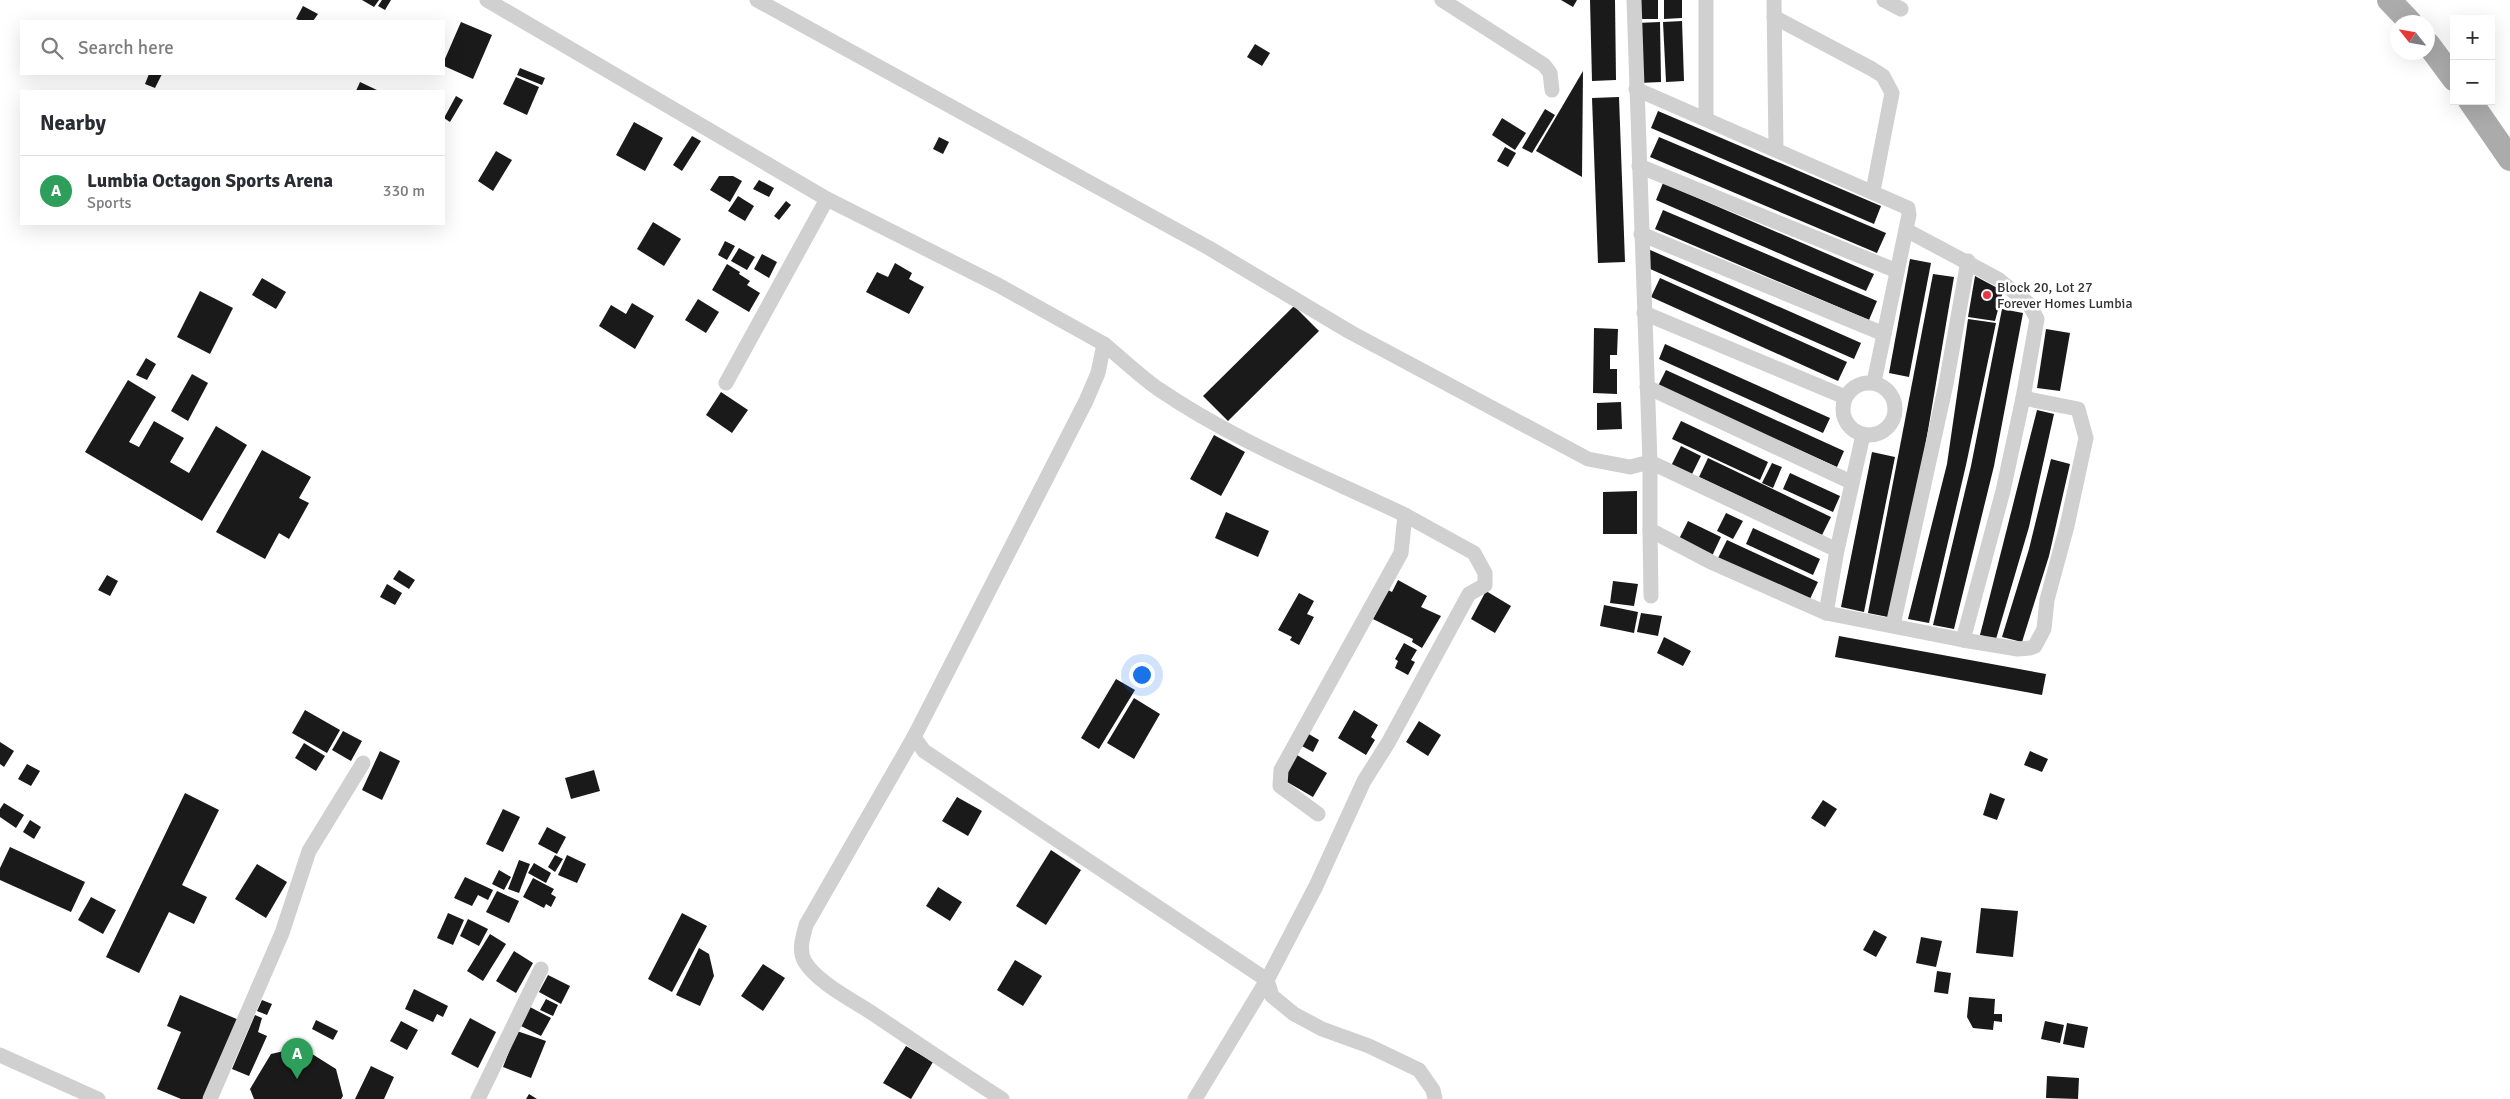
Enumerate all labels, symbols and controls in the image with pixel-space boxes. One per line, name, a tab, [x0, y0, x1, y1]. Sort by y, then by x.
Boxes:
north arrow	[2390, 15, 2435, 60]
map controls	[2450, 15, 2495, 105]
button: +	[2450, 15, 2495, 60]
search box	[20, 20, 445, 75]
icon: search	[38, 34, 66, 62]
text: Search here	[78, 36, 174, 60]
button: −	[2450, 60, 2495, 105]
text: Nearby	[40, 110, 106, 136]
text: Lumbia Octagon Sports Arena	[87, 169, 333, 193]
text: A	[51, 181, 61, 201]
text: 330 m	[383, 181, 425, 201]
text: Sports	[87, 193, 132, 213]
place label: Block 20, Lot 27 Forever Homes Lumbia	[1997, 279, 2132, 312]
marker: Block 20, Lot 27 Forever Homes Lumbia	[1981, 289, 1993, 301]
your location	[1129, 662, 1155, 688]
pin: A	[281, 1038, 313, 1079]

